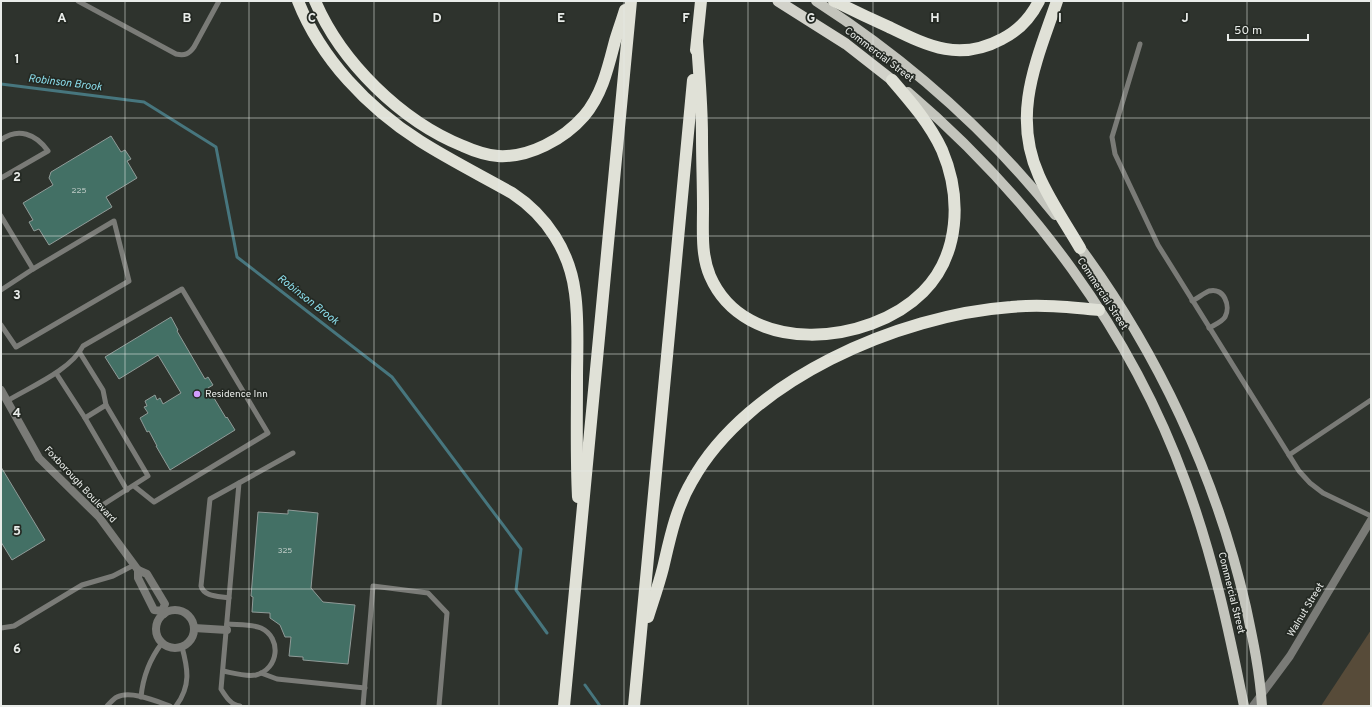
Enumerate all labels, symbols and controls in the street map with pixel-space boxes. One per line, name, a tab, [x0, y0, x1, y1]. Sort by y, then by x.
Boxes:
text: A	[57, 11, 67, 27]
text: B	[183, 11, 192, 27]
text: C	[308, 11, 316, 27]
text: D	[432, 11, 442, 27]
text: E	[557, 11, 565, 27]
text: F	[682, 11, 690, 27]
text: G	[807, 11, 816, 27]
text: H	[930, 11, 940, 27]
text: I	[1058, 11, 1062, 27]
text: J	[1181, 11, 1189, 27]
scale bar	[1228, 16, 1308, 42]
text: 50 m	[1234, 23, 1262, 39]
street label: Commercial Street	[842, 25, 917, 86]
text: 1	[14, 52, 20, 68]
water label: Robinson Brook	[27, 72, 103, 95]
text: 2	[13, 170, 21, 186]
house number: 225	[72, 186, 86, 196]
street label: Commercial Street	[1074, 255, 1130, 333]
water label: Robinson Brook	[274, 272, 342, 329]
text: 3	[13, 288, 21, 304]
place label: Residence Inn	[205, 388, 268, 401]
marker: Residence Inn	[192, 389, 202, 399]
text: 4	[13, 406, 21, 422]
street label: Foxborough Boulevard	[41, 444, 119, 526]
text: 5	[13, 524, 21, 540]
house number: 325	[278, 546, 292, 556]
street label: Commercial Street	[1215, 551, 1247, 635]
street label: Walnut Street	[1285, 580, 1327, 639]
text: 6	[13, 642, 21, 658]

